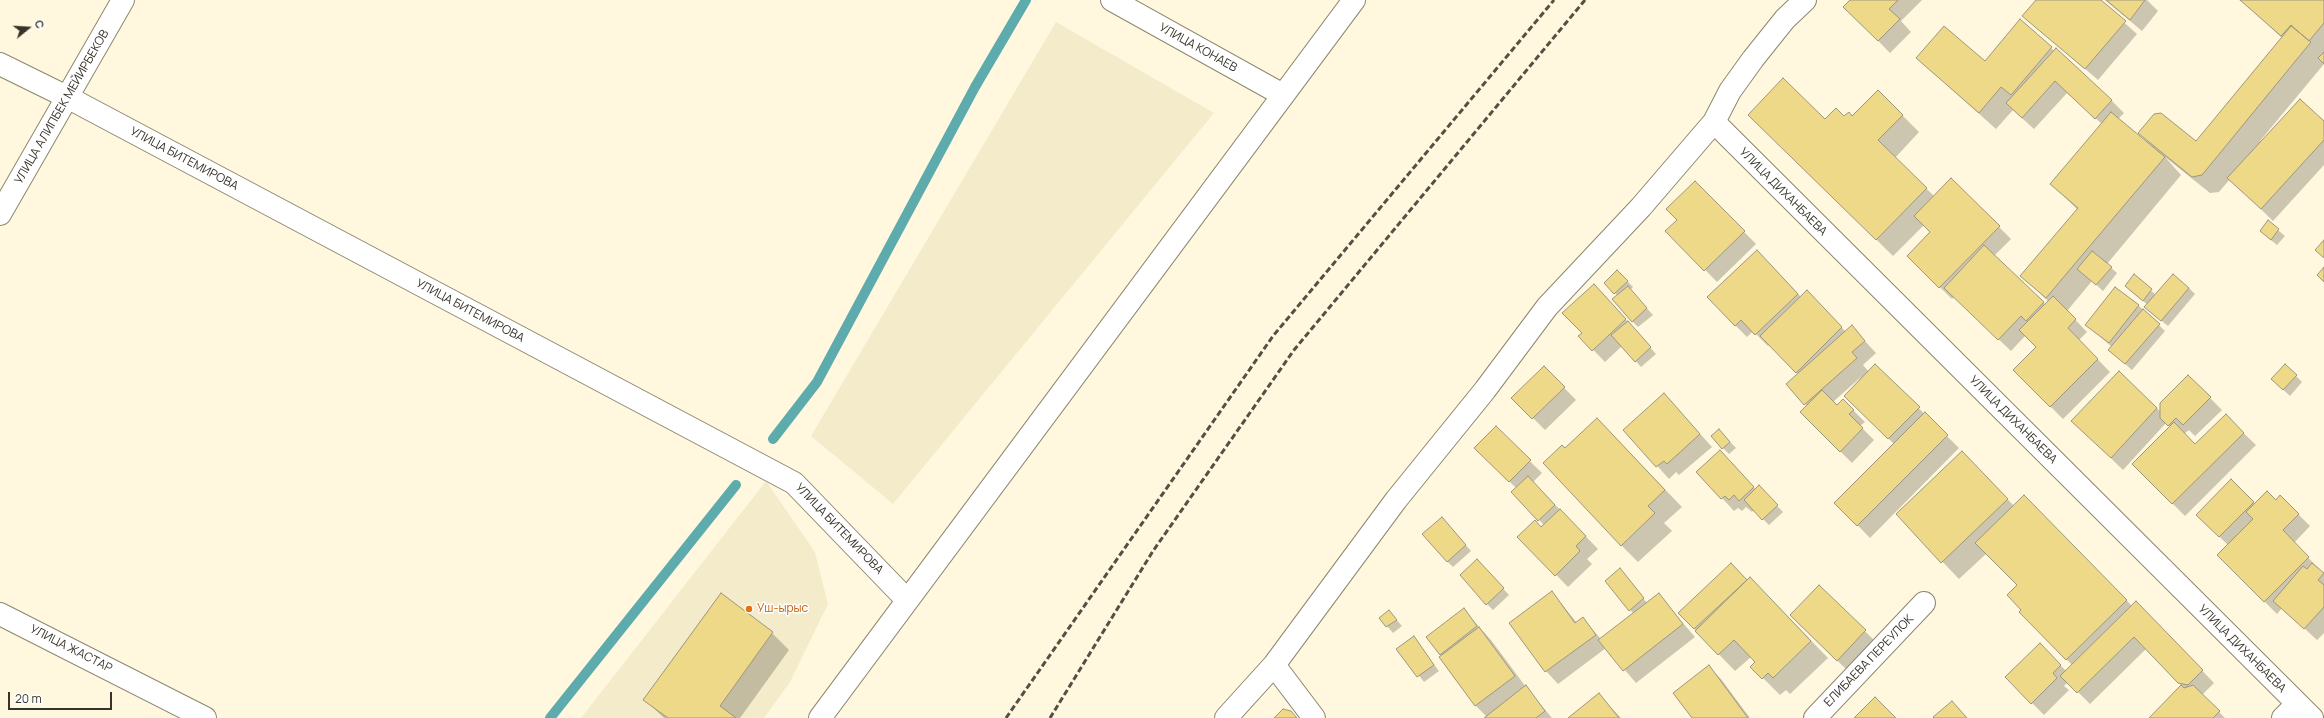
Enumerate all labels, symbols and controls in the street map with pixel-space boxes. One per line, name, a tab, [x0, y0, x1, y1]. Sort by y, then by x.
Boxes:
north arrow	[8, 8, 48, 48]
text: С	[31, 18, 48, 30]
street label: УЛИЦА КОНАЕВ	[1156, 21, 1240, 75]
street label: УЛИЦА АЛИПБЕК МЕЙИРБЕКОВ	[12, 27, 112, 187]
street label: УЛИЦА БИТЕМИРОВА	[127, 124, 241, 194]
street label: УЛИЦА ДИХАНБАЕВА	[1736, 145, 1830, 239]
street label: УЛИЦА БИТЕМИРОВА	[413, 276, 527, 346]
street label: УЛИЦА ДИХАНБАЕВА	[1966, 373, 2060, 467]
street label: УЛИЦА БИТЕМИРОВА	[792, 481, 886, 577]
place label: Уш-ырыс	[757, 602, 808, 616]
street label: УЛИЦА ДИХАНБАЕВА	[2195, 602, 2289, 696]
marker: Уш-ырыс	[744, 604, 754, 614]
street label: ЕЛИБАЕВА ПЕРЕУЛОК	[1821, 612, 1917, 710]
street label: УЛИЦА ЖАСТАР	[28, 622, 114, 676]
scale bar	[10, 684, 114, 710]
text: 20 m	[15, 690, 42, 707]

